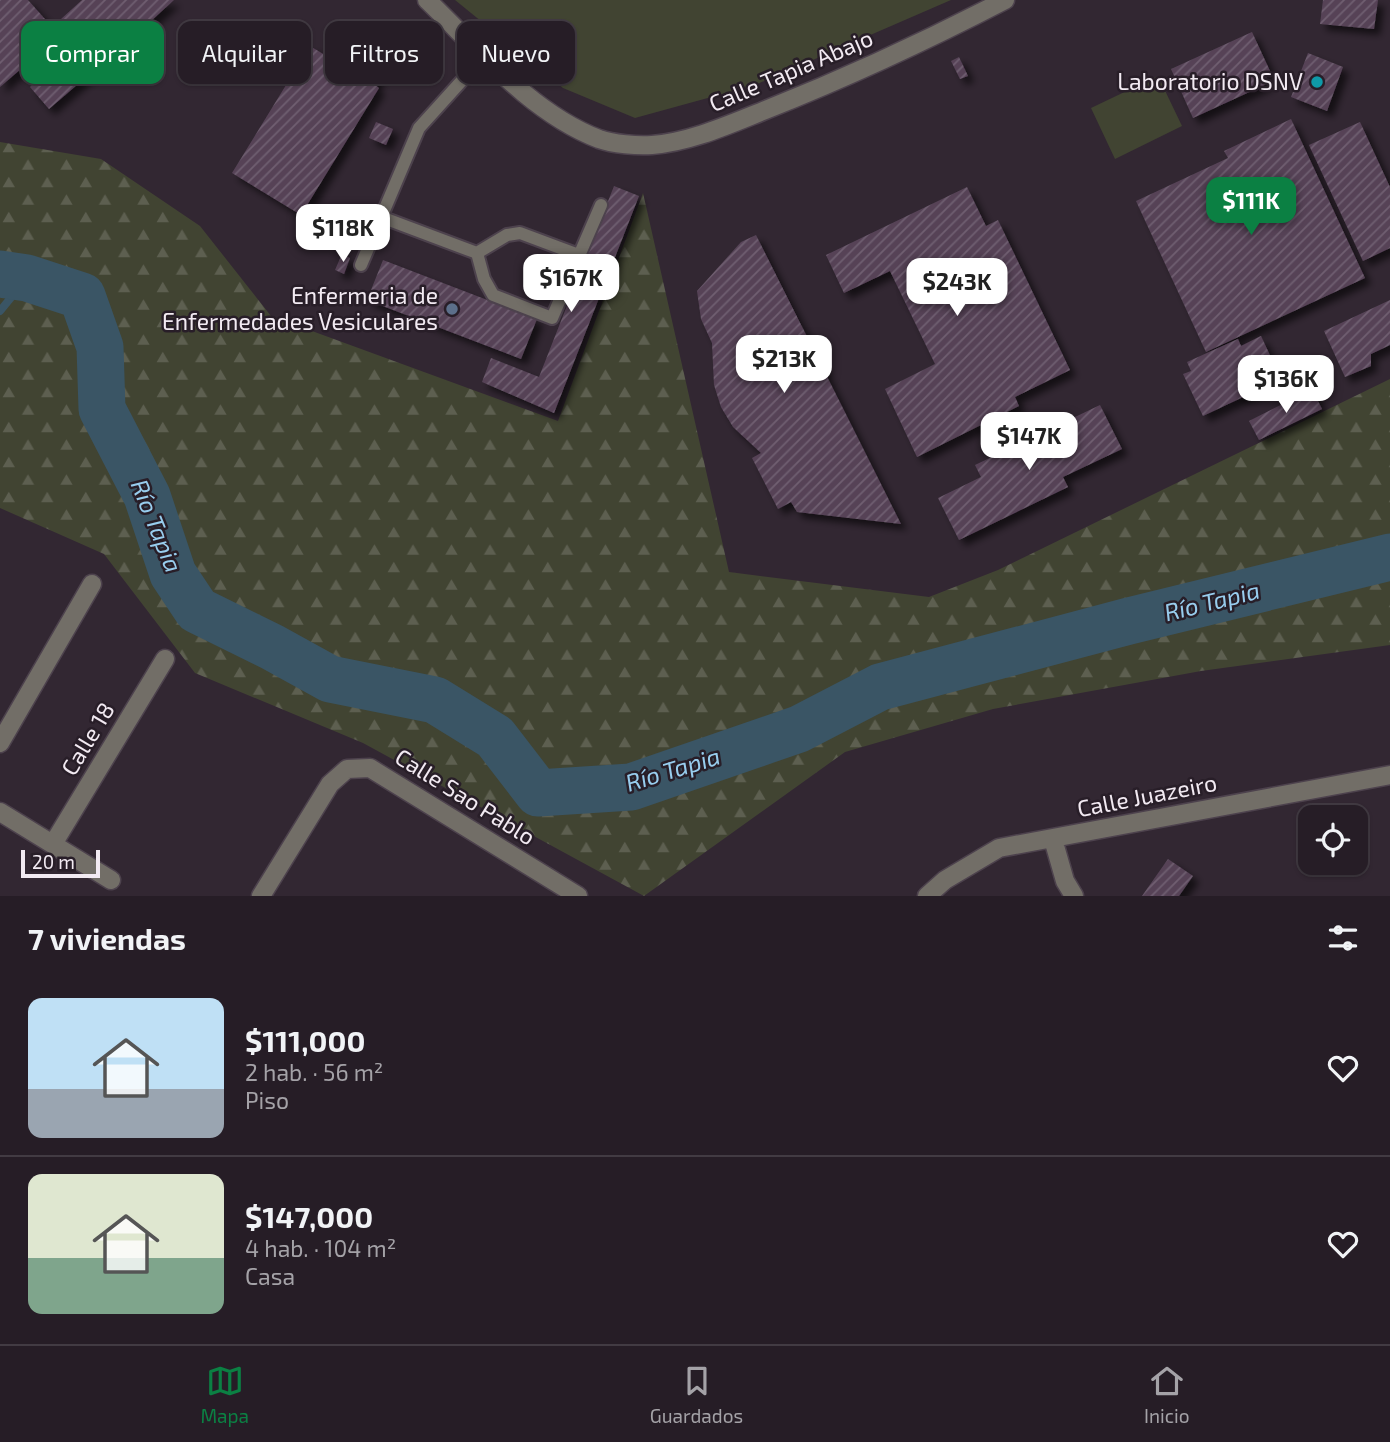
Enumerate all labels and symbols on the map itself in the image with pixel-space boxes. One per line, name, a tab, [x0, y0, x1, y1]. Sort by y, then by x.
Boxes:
street label: Calle Tapia Abajo	[704, 23, 877, 117]
place label: Laboratorio DSNV	[1117, 67, 1303, 95]
marker: Laboratorio DSNV	[1309, 74, 1325, 90]
pin: $111K	[1202, 177, 1300, 237]
pin: $118K	[294, 204, 392, 264]
pin: $167K	[522, 254, 620, 314]
pin: $243K	[908, 258, 1006, 318]
place label: Enfermeria de Enfermedades Vesiculares	[162, 281, 438, 335]
marker: Enfermeria de Enfermedades Vesiculares	[444, 301, 460, 317]
pin: $213K	[735, 336, 833, 395]
pin: $136K	[1237, 356, 1335, 415]
pin: $147K	[980, 412, 1078, 472]
water label: Río Tapia	[126, 475, 189, 576]
water label: Río Tapia	[1161, 575, 1262, 626]
street label: Calle 18	[55, 697, 120, 780]
water label: Río Tapia	[622, 740, 723, 797]
street label: Calle Sao Pablo	[390, 742, 541, 850]
street label: Calle Juazeiro	[1075, 768, 1219, 822]
scale bar	[21, 847, 100, 879]

